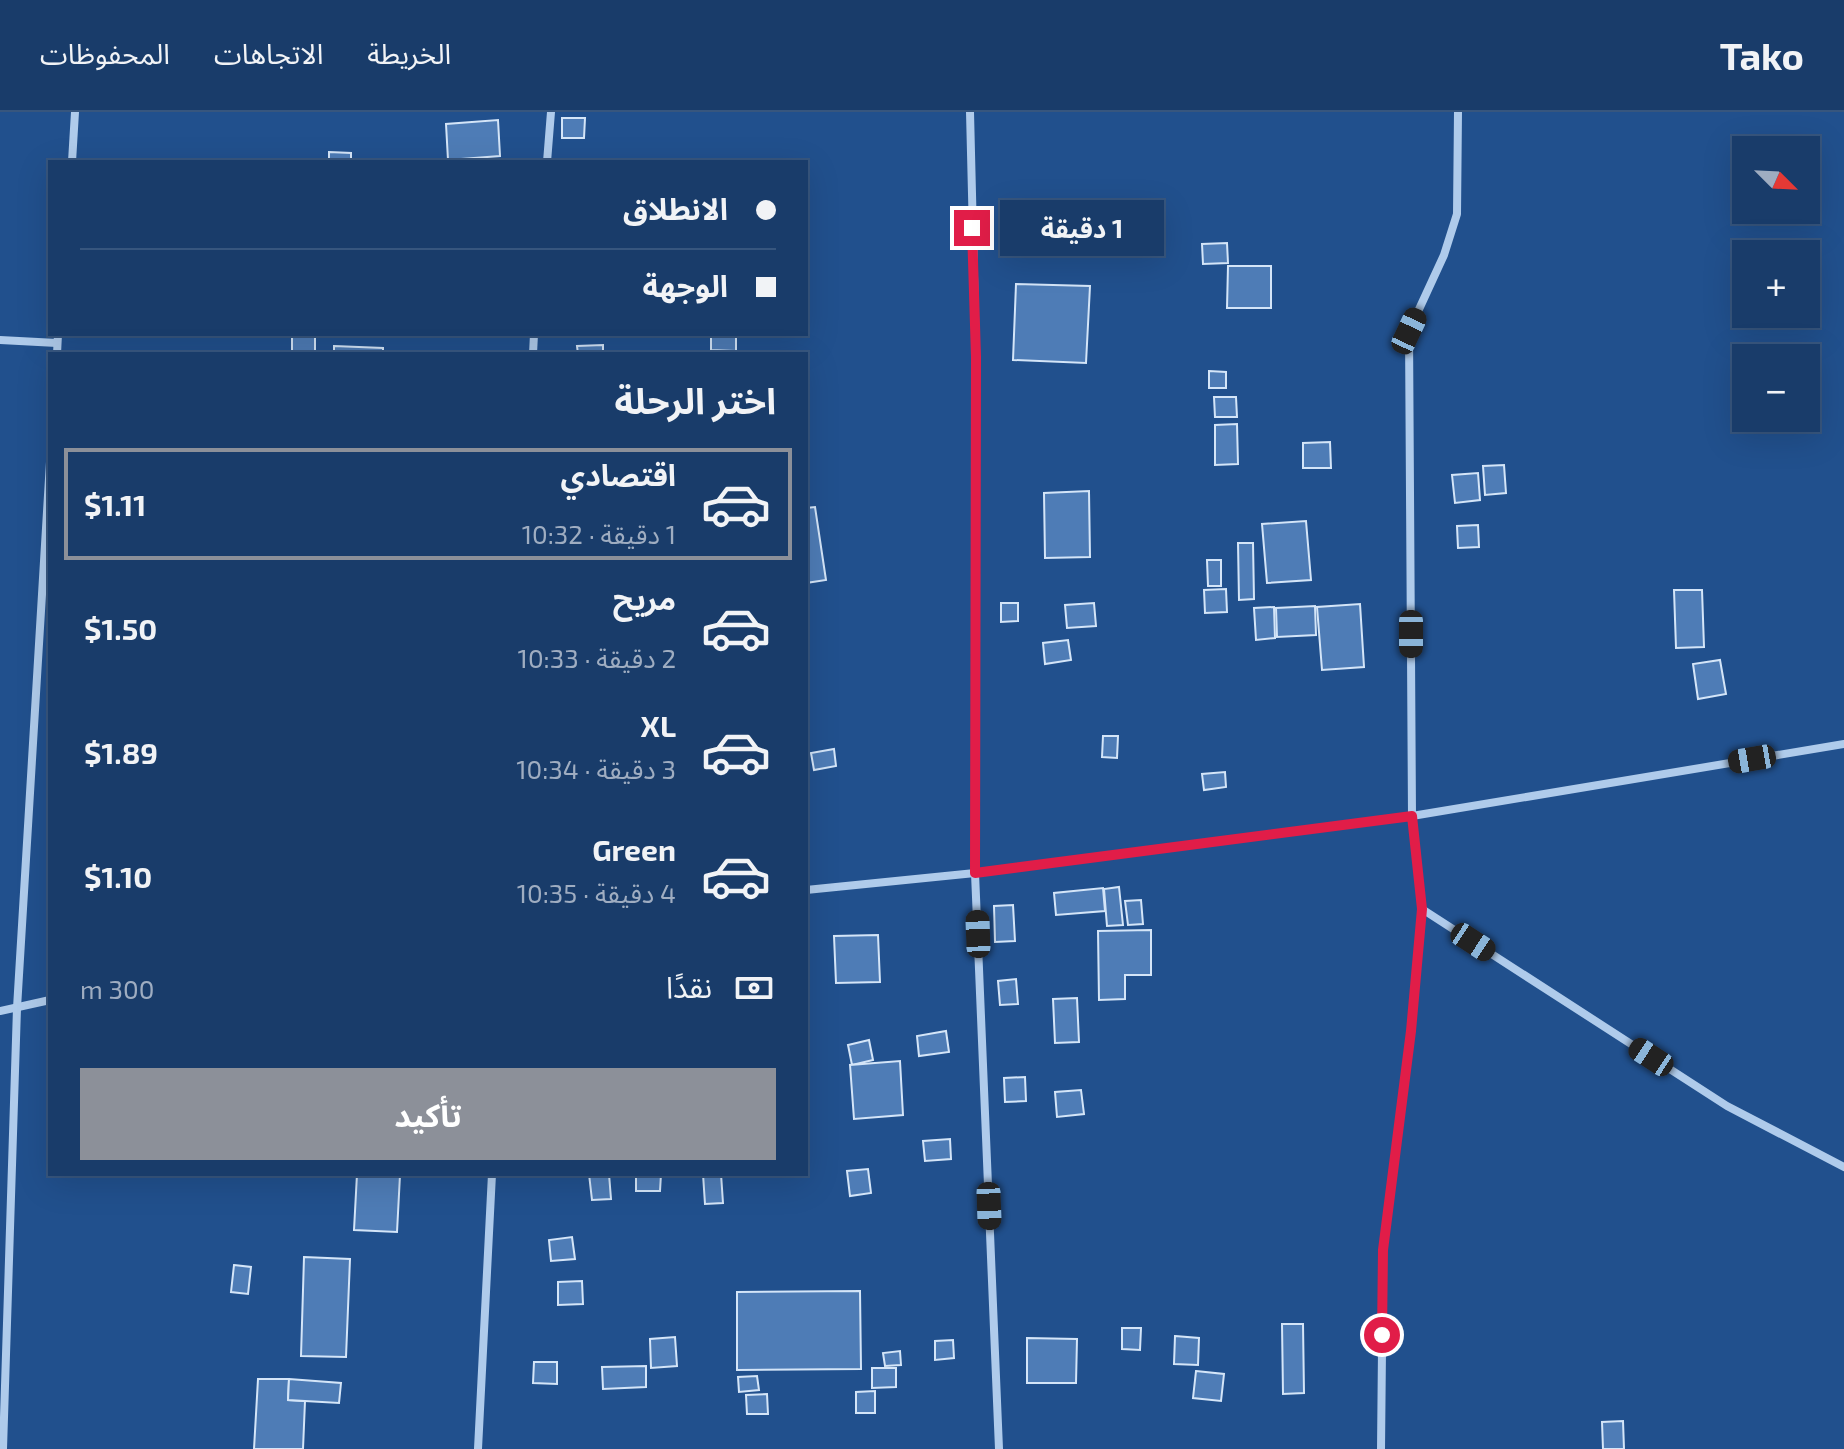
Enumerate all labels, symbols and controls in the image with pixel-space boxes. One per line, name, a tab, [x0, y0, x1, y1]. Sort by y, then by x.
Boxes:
text: Tako	[1720, 32, 1804, 78]
text: المحفوظات	[40, 36, 170, 70]
text: الاتجاهات	[214, 36, 323, 70]
text: الخريطة	[367, 36, 451, 70]
north arrow	[1732, 136, 1820, 224]
map controls	[1732, 136, 1820, 432]
text: الانطلاق	[623, 190, 728, 226]
callout: 1 دقيقة	[1000, 200, 1164, 256]
route end	[954, 210, 990, 246]
text: 1 دقيقة	[1041, 212, 1123, 243]
button: +	[1732, 240, 1820, 328]
text: الوجهة	[643, 267, 728, 303]
car	[1388, 304, 1430, 358]
button: −	[1732, 344, 1820, 432]
text: اختر الرحلة	[615, 378, 776, 421]
text: اقتصادي	[561, 456, 676, 492]
icon: car	[700, 468, 772, 540]
text: $1.11	[84, 486, 146, 522]
text: 1 دقيقة · 10:32	[522, 518, 676, 549]
text: مريح	[613, 580, 676, 616]
icon: car	[700, 592, 772, 664]
text: $1.50	[84, 610, 157, 646]
car	[1399, 610, 1423, 658]
text: 2 دقيقة · 10:33	[518, 642, 676, 673]
text: XL	[641, 707, 676, 743]
icon: car	[700, 716, 772, 788]
text: $1.89	[84, 734, 158, 770]
car	[1726, 743, 1778, 775]
text: 3 دقيقة · 10:34	[516, 753, 676, 784]
text: Green	[592, 831, 676, 867]
icon: car	[700, 840, 772, 912]
text: $1.10	[84, 858, 152, 894]
text: 4 دقيقة · 10:35	[517, 877, 676, 908]
car	[965, 910, 991, 958]
car	[1446, 919, 1500, 965]
icon: cash	[732, 966, 776, 1010]
text: نقدًا	[666, 968, 712, 1004]
text: 300 m	[80, 973, 154, 1004]
car	[1624, 1034, 1678, 1080]
button: تأكيد	[80, 1068, 776, 1160]
car	[976, 1182, 1002, 1230]
route start	[1364, 1317, 1400, 1353]

